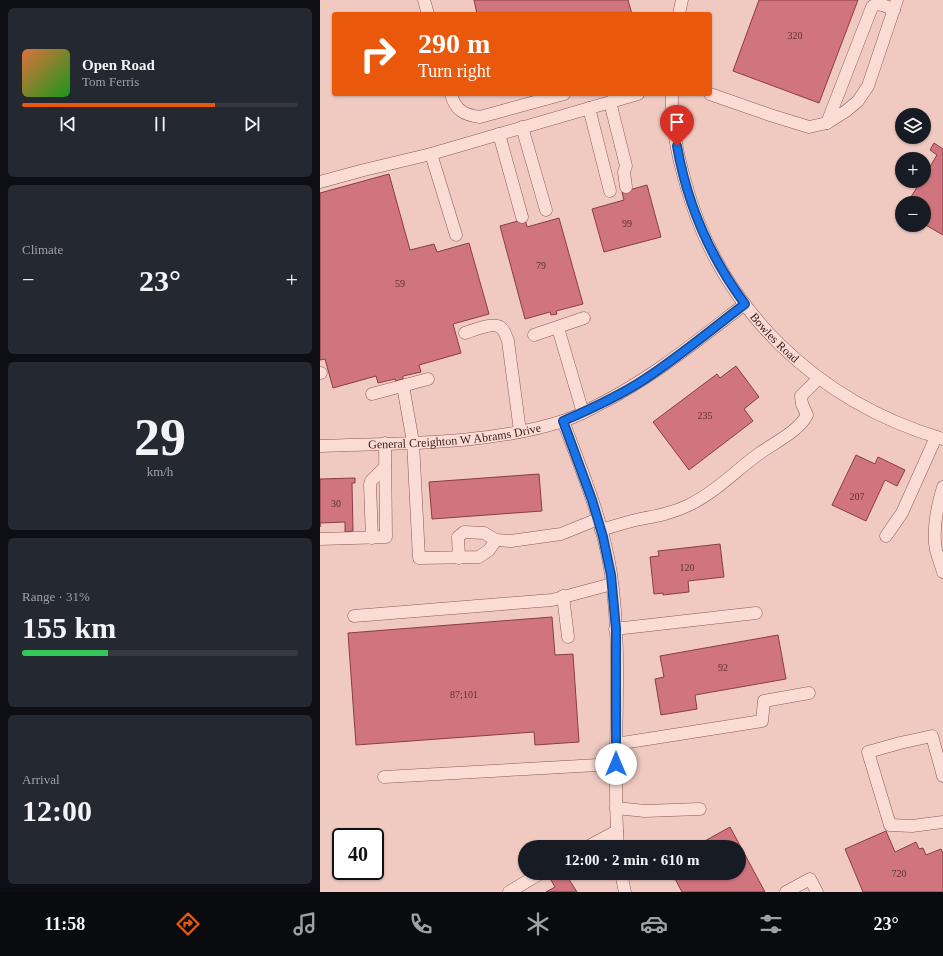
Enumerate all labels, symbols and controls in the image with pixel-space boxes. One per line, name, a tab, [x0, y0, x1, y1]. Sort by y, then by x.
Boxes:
icon: right	[352, 28, 404, 80]
text: 290 m	[418, 28, 490, 59]
house number: 320	[788, 30, 803, 41]
text: Open Road	[82, 57, 155, 73]
text: Turn right	[418, 61, 491, 81]
text: Tom Ferris	[82, 74, 139, 89]
pin	[660, 105, 694, 146]
map controls	[895, 108, 931, 232]
button: layers	[895, 108, 931, 144]
icon: arrive	[666, 111, 688, 133]
icon: previous	[57, 113, 79, 135]
icon: pause	[149, 113, 171, 135]
icon: next	[241, 113, 263, 135]
button: +	[895, 152, 931, 188]
button: −	[895, 196, 931, 232]
house number: 99	[622, 218, 632, 229]
text: Climate	[22, 242, 63, 257]
house number: 79	[536, 260, 546, 271]
text: 23°	[139, 264, 181, 297]
text: −	[22, 267, 34, 292]
text: +	[286, 267, 298, 292]
house number: 59	[395, 278, 405, 289]
street label: Bowles Road	[747, 310, 802, 366]
text: 29	[134, 409, 186, 466]
house number: 235	[698, 410, 713, 421]
street label: General Creighton W Abrams Drive	[368, 421, 542, 452]
text: km/h	[147, 464, 173, 479]
house number: 207	[850, 491, 865, 502]
house number: 30	[331, 498, 341, 509]
house number: 120	[680, 562, 695, 573]
text: Range · 31%	[22, 589, 90, 604]
text: 155 km	[22, 611, 116, 644]
house number: 92	[718, 662, 728, 673]
house number: 87;101	[450, 689, 478, 700]
position arrow	[595, 743, 637, 785]
text: Arrival	[22, 772, 60, 787]
text: 12:00	[22, 794, 92, 827]
speed limit sign: 40	[332, 828, 384, 880]
text: 12:00 · 2 min · 610 m	[565, 852, 700, 868]
house number: 720	[892, 868, 907, 879]
icon: directions	[174, 910, 202, 938]
icon: music	[291, 910, 319, 938]
icon: phone	[407, 910, 435, 938]
icon: climate	[524, 910, 552, 938]
icon: car	[640, 910, 668, 938]
icon: filters	[757, 910, 785, 938]
text: 11:58	[44, 914, 85, 934]
text: 23°	[873, 914, 899, 934]

